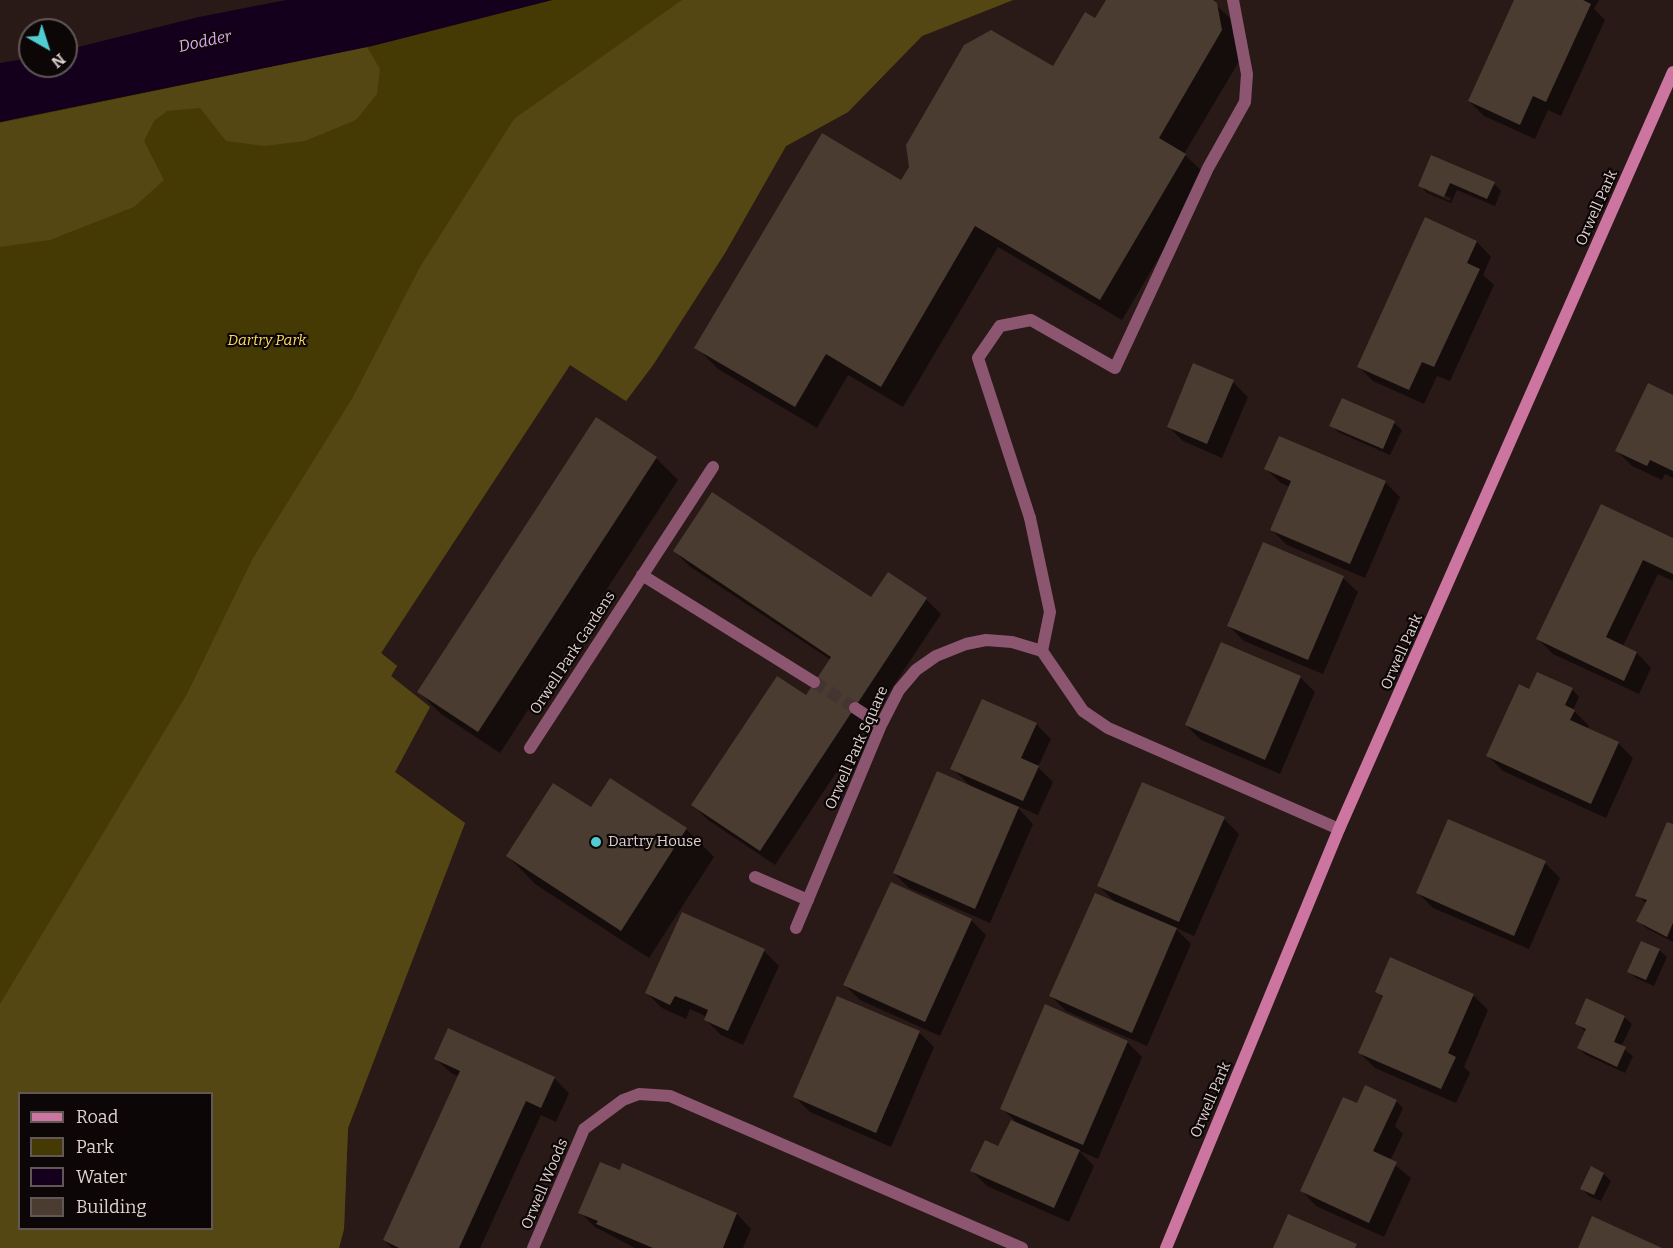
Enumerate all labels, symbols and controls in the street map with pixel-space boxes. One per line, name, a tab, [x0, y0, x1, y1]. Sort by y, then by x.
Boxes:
north arrow	[18, 18, 78, 78]
water label: Dodder	[177, 27, 233, 57]
text: N	[48, 50, 69, 72]
street label: Orwell Park	[1572, 167, 1622, 249]
park label: Dartry Park	[228, 332, 306, 350]
street label: Orwell Park Gardens	[527, 588, 619, 718]
street label: Orwell Park	[1377, 611, 1427, 693]
street label: Orwell Park Square	[822, 683, 892, 813]
place label: Dartry House	[608, 833, 701, 851]
marker: Dartry House	[589, 835, 603, 849]
street label: Orwell Park	[1187, 1059, 1235, 1141]
legend	[18, 1092, 213, 1230]
text: Road	[76, 1106, 118, 1128]
text: Park	[76, 1136, 114, 1158]
street label: Orwell Woods	[518, 1136, 572, 1232]
text: Water	[76, 1166, 127, 1188]
text: Building	[76, 1196, 147, 1218]

